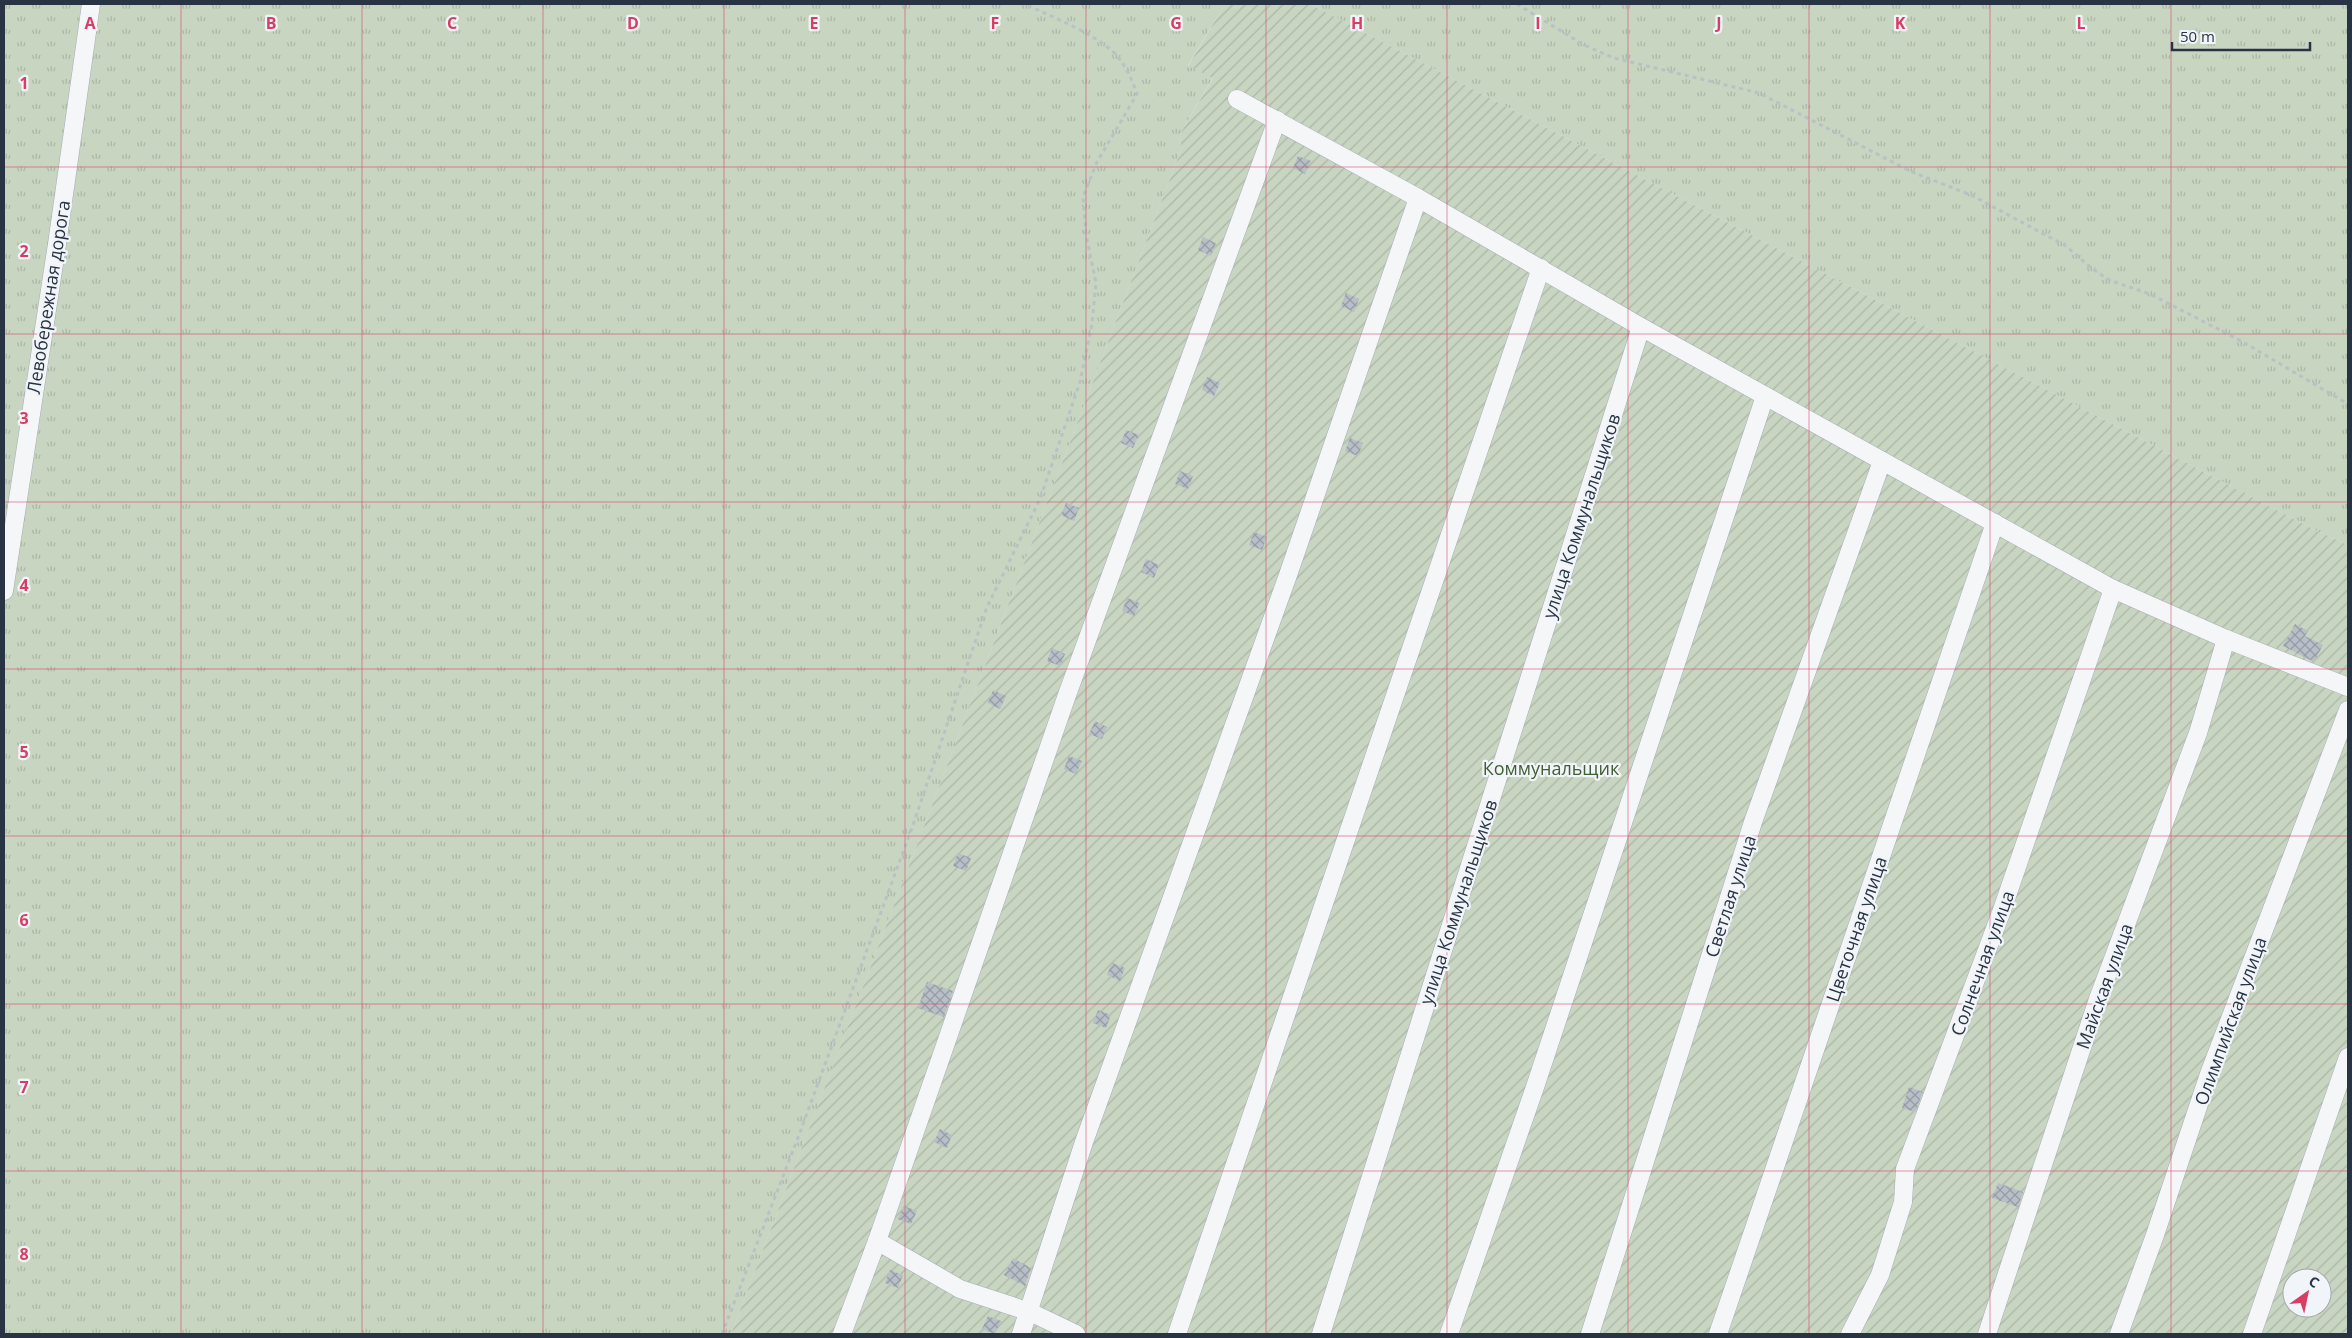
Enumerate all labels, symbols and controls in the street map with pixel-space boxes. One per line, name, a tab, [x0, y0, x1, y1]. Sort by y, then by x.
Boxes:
text: A	[84, 12, 96, 34]
text: B	[266, 12, 276, 34]
text: C	[447, 12, 457, 34]
text: D	[627, 12, 639, 34]
text: E	[810, 12, 819, 34]
text: F	[991, 12, 999, 34]
text: G	[1170, 12, 1182, 34]
text: H	[1351, 12, 1363, 34]
text: I	[1535, 12, 1541, 34]
text: J	[1714, 12, 1722, 34]
text: K	[1895, 12, 1906, 34]
text: L	[2076, 12, 2086, 34]
scale bar	[2172, 20, 2310, 52]
text: 50 m	[2180, 26, 2215, 46]
text: 1	[19, 72, 29, 94]
street label: Левобережная дорога	[21, 198, 75, 396]
text: 2	[19, 240, 29, 262]
text: 3	[19, 407, 29, 429]
street label: улица Коммунальщиков	[1536, 410, 1626, 622]
text: 4	[19, 574, 29, 596]
text: 5	[19, 741, 29, 763]
park label: Коммунальщик	[1483, 756, 1620, 780]
street label: улица Коммунальщиков	[1413, 796, 1503, 1008]
street label: Светлая улица	[1699, 832, 1761, 960]
street label: Цветочная улица	[1820, 853, 1892, 1005]
street label: Солнечная улица	[1945, 887, 2019, 1039]
text: 6	[19, 909, 29, 931]
street label: Майская улица	[2070, 920, 2138, 1052]
street label: Олимпийская улица	[2188, 933, 2272, 1109]
text: 7	[19, 1076, 29, 1098]
text: 8	[19, 1243, 29, 1265]
north arrow	[2282, 1268, 2332, 1318]
text: С	[2305, 1271, 2323, 1292]

